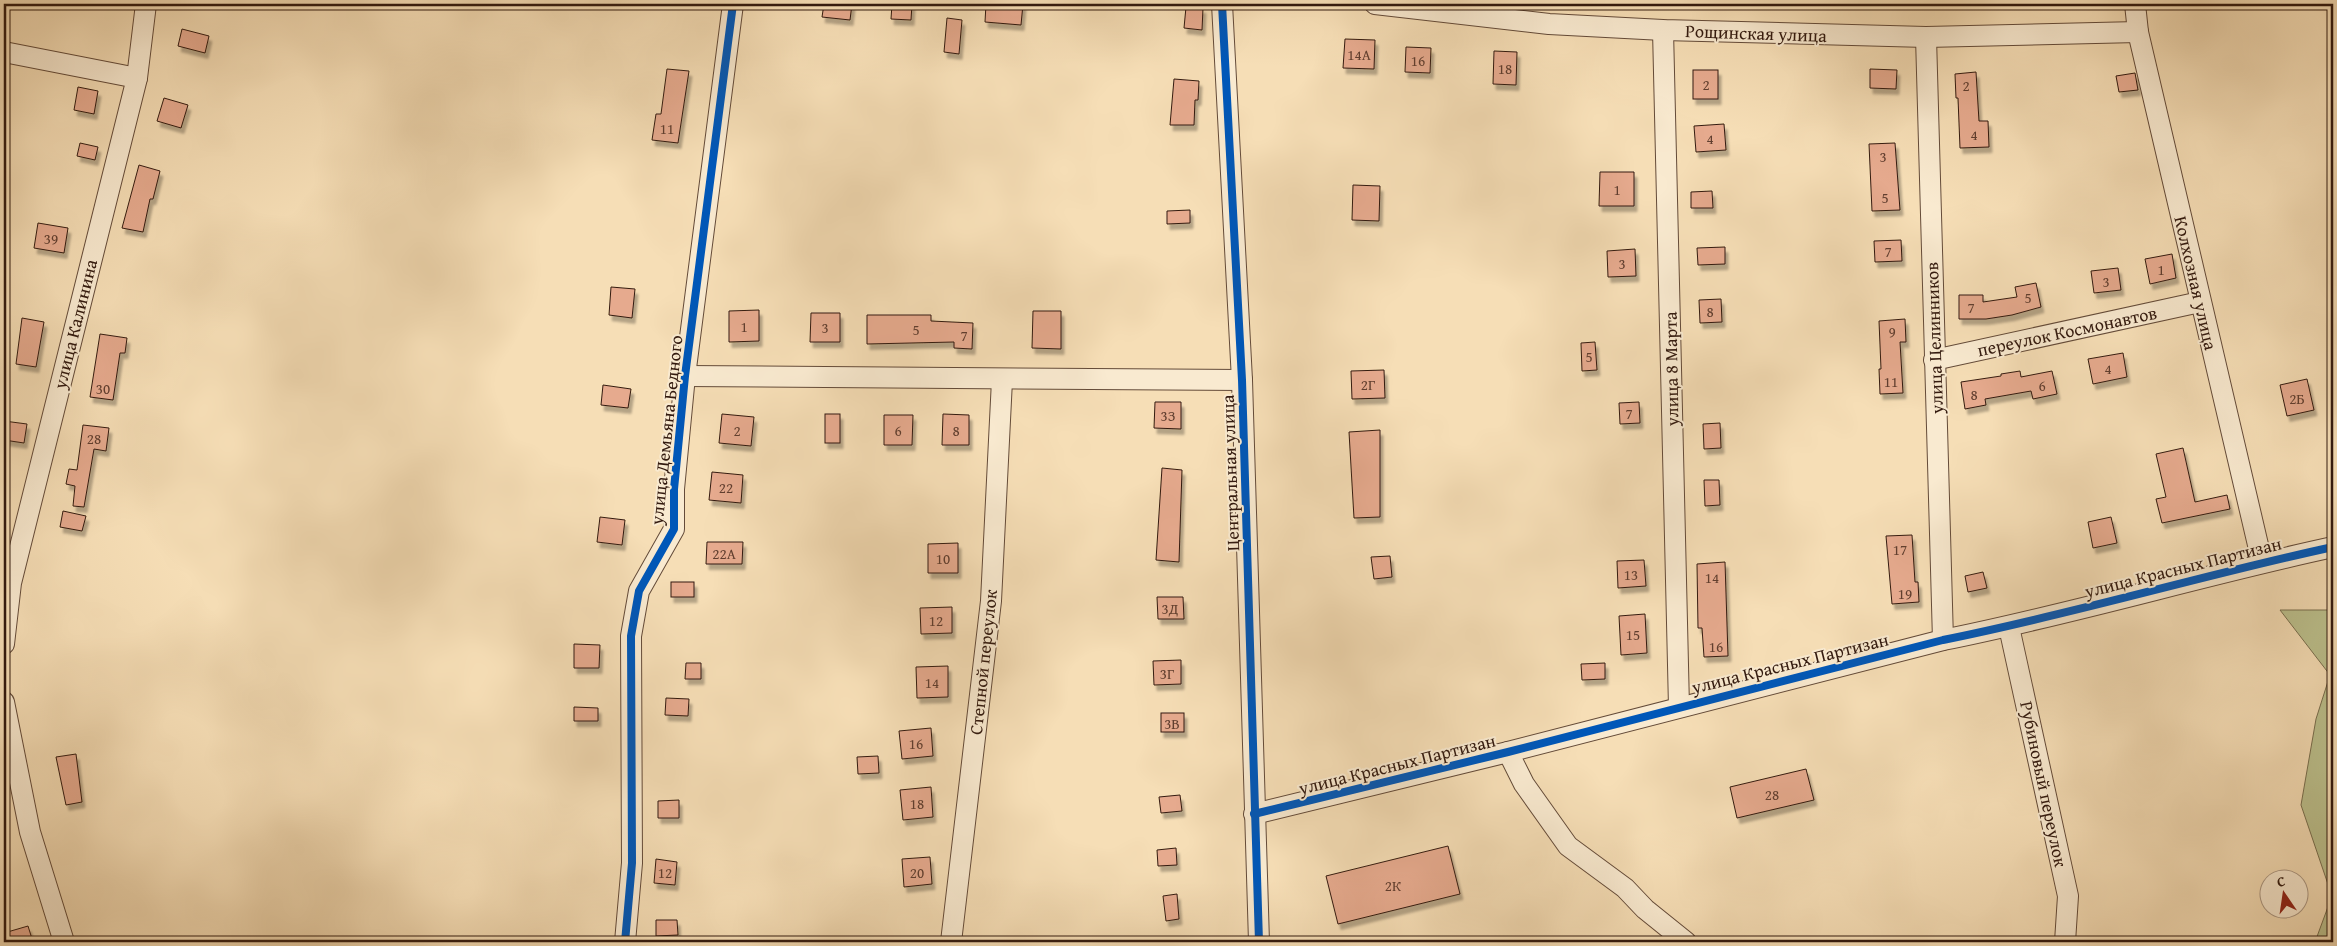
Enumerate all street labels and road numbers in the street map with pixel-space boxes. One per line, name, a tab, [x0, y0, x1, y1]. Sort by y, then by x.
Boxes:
street label: Рощинская улица	[1685, 17, 1828, 49]
street label: Колхозная улица	[2167, 213, 2225, 353]
street label: улица Калинина	[46, 256, 104, 393]
street label: улица Целинников	[1918, 261, 1950, 416]
street label: переулок Космонавтов	[1975, 299, 2160, 363]
street label: улица 8 Марта	[1656, 311, 1686, 428]
street label: улица Демьяна Бедного	[642, 334, 689, 527]
street label: Центральная улица	[1214, 394, 1246, 552]
street label: улица Красных Партизан	[2081, 529, 2284, 605]
street label: Степной переулок	[962, 588, 1004, 736]
street label: улица Красных Партизан	[1688, 625, 1891, 701]
street label: Рубиновый переулок	[2013, 699, 2075, 870]
street label: улица Красных Партизан	[1295, 726, 1498, 802]

